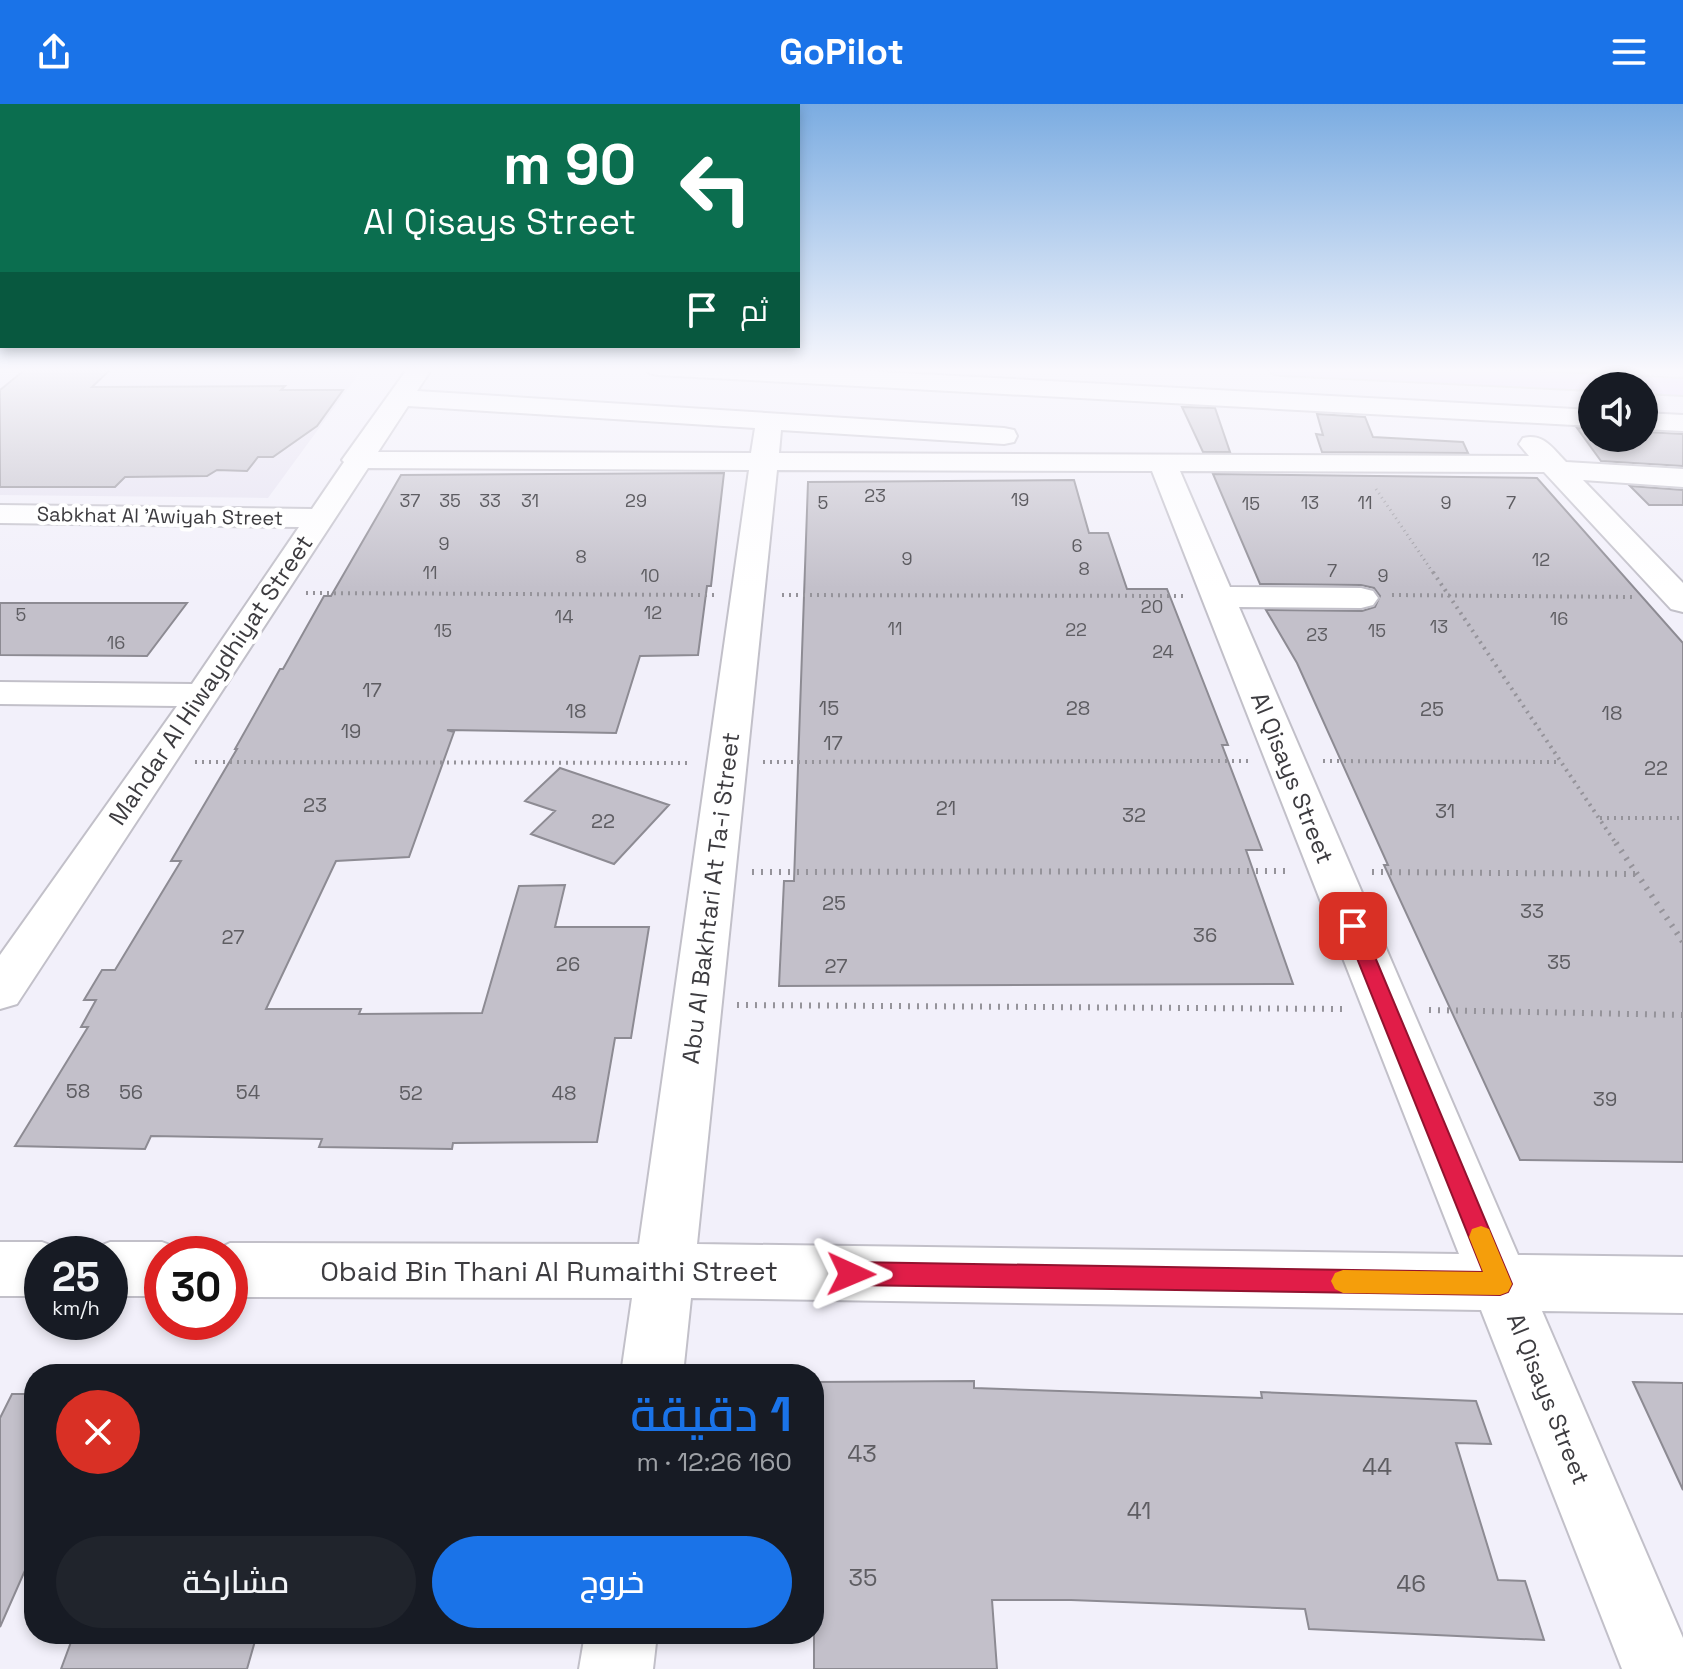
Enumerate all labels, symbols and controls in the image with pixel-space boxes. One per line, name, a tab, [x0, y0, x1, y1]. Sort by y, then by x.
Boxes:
text: GoPilot	[779, 29, 904, 75]
icon: share	[32, 30, 76, 74]
icon: menu	[1607, 30, 1651, 74]
text: 90 m	[503, 129, 636, 200]
icon: left	[664, 136, 768, 240]
text: Al Qisays Street	[363, 199, 636, 245]
icon: arrive	[680, 288, 724, 332]
text: ثم	[740, 291, 768, 330]
map controls	[1578, 372, 1658, 452]
button: sound	[1578, 372, 1658, 452]
house number: 23	[864, 484, 886, 507]
house number: 19	[1011, 488, 1029, 511]
house number: 37	[399, 489, 421, 512]
house number: 35	[439, 489, 461, 512]
house number: 33	[479, 489, 501, 512]
house number: 31	[521, 489, 539, 512]
house number: 29	[625, 489, 647, 512]
house number: 5	[818, 491, 828, 514]
house number: 13	[1301, 491, 1319, 514]
house number: 11	[1357, 491, 1373, 514]
house number: 9	[1440, 491, 1452, 514]
house number: 7	[1506, 491, 1516, 514]
house number: 15	[1242, 492, 1260, 515]
street label: Sabkhat Al 'Awiyah Street	[37, 501, 283, 531]
street label: Mahdar Al Hiwaydhiyat Street	[102, 529, 320, 831]
house number: 9	[438, 532, 450, 555]
house number: 6	[1071, 534, 1083, 557]
house number: 8	[575, 545, 587, 568]
house number: 9	[901, 547, 913, 570]
house number: 12	[1532, 548, 1550, 571]
house number: 8	[1078, 557, 1090, 580]
house number: 7	[1327, 559, 1337, 582]
house number: 11	[422, 561, 438, 584]
house number: 10	[640, 564, 660, 587]
house number: 9	[1377, 564, 1389, 587]
house number: 20	[1141, 595, 1163, 618]
house number: 12	[644, 601, 662, 624]
house number: 5	[16, 603, 26, 626]
house number: 14	[555, 605, 573, 628]
house number: 16	[1550, 607, 1568, 630]
house number: 13	[1430, 615, 1448, 638]
house number: 11	[887, 617, 903, 640]
house number: 22	[1065, 618, 1087, 641]
house number: 15	[434, 619, 452, 642]
house number: 15	[1368, 619, 1386, 642]
house number: 23	[1306, 623, 1328, 646]
house number: 16	[107, 631, 125, 654]
house number: 24	[1152, 640, 1174, 663]
house number: 17	[362, 677, 382, 703]
street label: Al Qisays Street	[1244, 688, 1341, 868]
house number: 15	[819, 695, 839, 721]
house number: 28	[1066, 695, 1090, 721]
house number: 25	[1420, 696, 1444, 722]
house number: 18	[566, 698, 586, 724]
house number: 18	[1602, 700, 1622, 726]
house number: 19	[341, 718, 361, 744]
street label: Abu Al Bakhtari At Ta-i Street	[675, 730, 746, 1066]
house number: 17	[823, 730, 843, 756]
house number: 22	[1644, 755, 1668, 781]
house number: 23	[303, 792, 327, 818]
house number: 21	[936, 795, 956, 821]
house number: 31	[1435, 798, 1455, 824]
house number: 32	[1122, 802, 1146, 828]
house number: 22	[591, 808, 615, 834]
house number: 25	[822, 890, 846, 916]
pin	[1319, 892, 1387, 960]
house number: 33	[1520, 898, 1544, 924]
icon: arrive	[1331, 904, 1375, 948]
house number: 36	[1193, 922, 1217, 948]
house number: 27	[221, 924, 245, 950]
house number: 35	[1547, 949, 1571, 975]
house number: 26	[556, 951, 580, 977]
house number: 27	[824, 953, 848, 979]
house number: 58	[66, 1078, 90, 1104]
house number: 56	[119, 1079, 143, 1105]
house number: 54	[236, 1079, 260, 1105]
house number: 52	[399, 1080, 423, 1106]
house number: 48	[552, 1080, 576, 1106]
house number: 39	[1593, 1086, 1617, 1112]
position arrow	[809, 1232, 893, 1316]
speed limit sign: 30	[144, 1236, 248, 1340]
text: 25	[52, 1252, 100, 1303]
street label: Obaid Bin Thani Al Rumaithi Street	[320, 1253, 778, 1289]
text: km/h	[52, 1295, 100, 1321]
street label: Al Qisays Street	[1500, 1309, 1597, 1489]
text: 1 دقيقة	[630, 1384, 792, 1445]
button: close	[56, 1390, 140, 1474]
house number: 43	[847, 1438, 877, 1469]
text: 160 m · 12:26	[637, 1445, 792, 1479]
house number: 44	[1362, 1451, 1392, 1482]
house number: 41	[1127, 1495, 1151, 1526]
button: مشاركة	[56, 1536, 416, 1628]
button: خروج	[432, 1536, 792, 1628]
house number: 35	[849, 1562, 877, 1593]
house number: 46	[1396, 1568, 1426, 1599]

